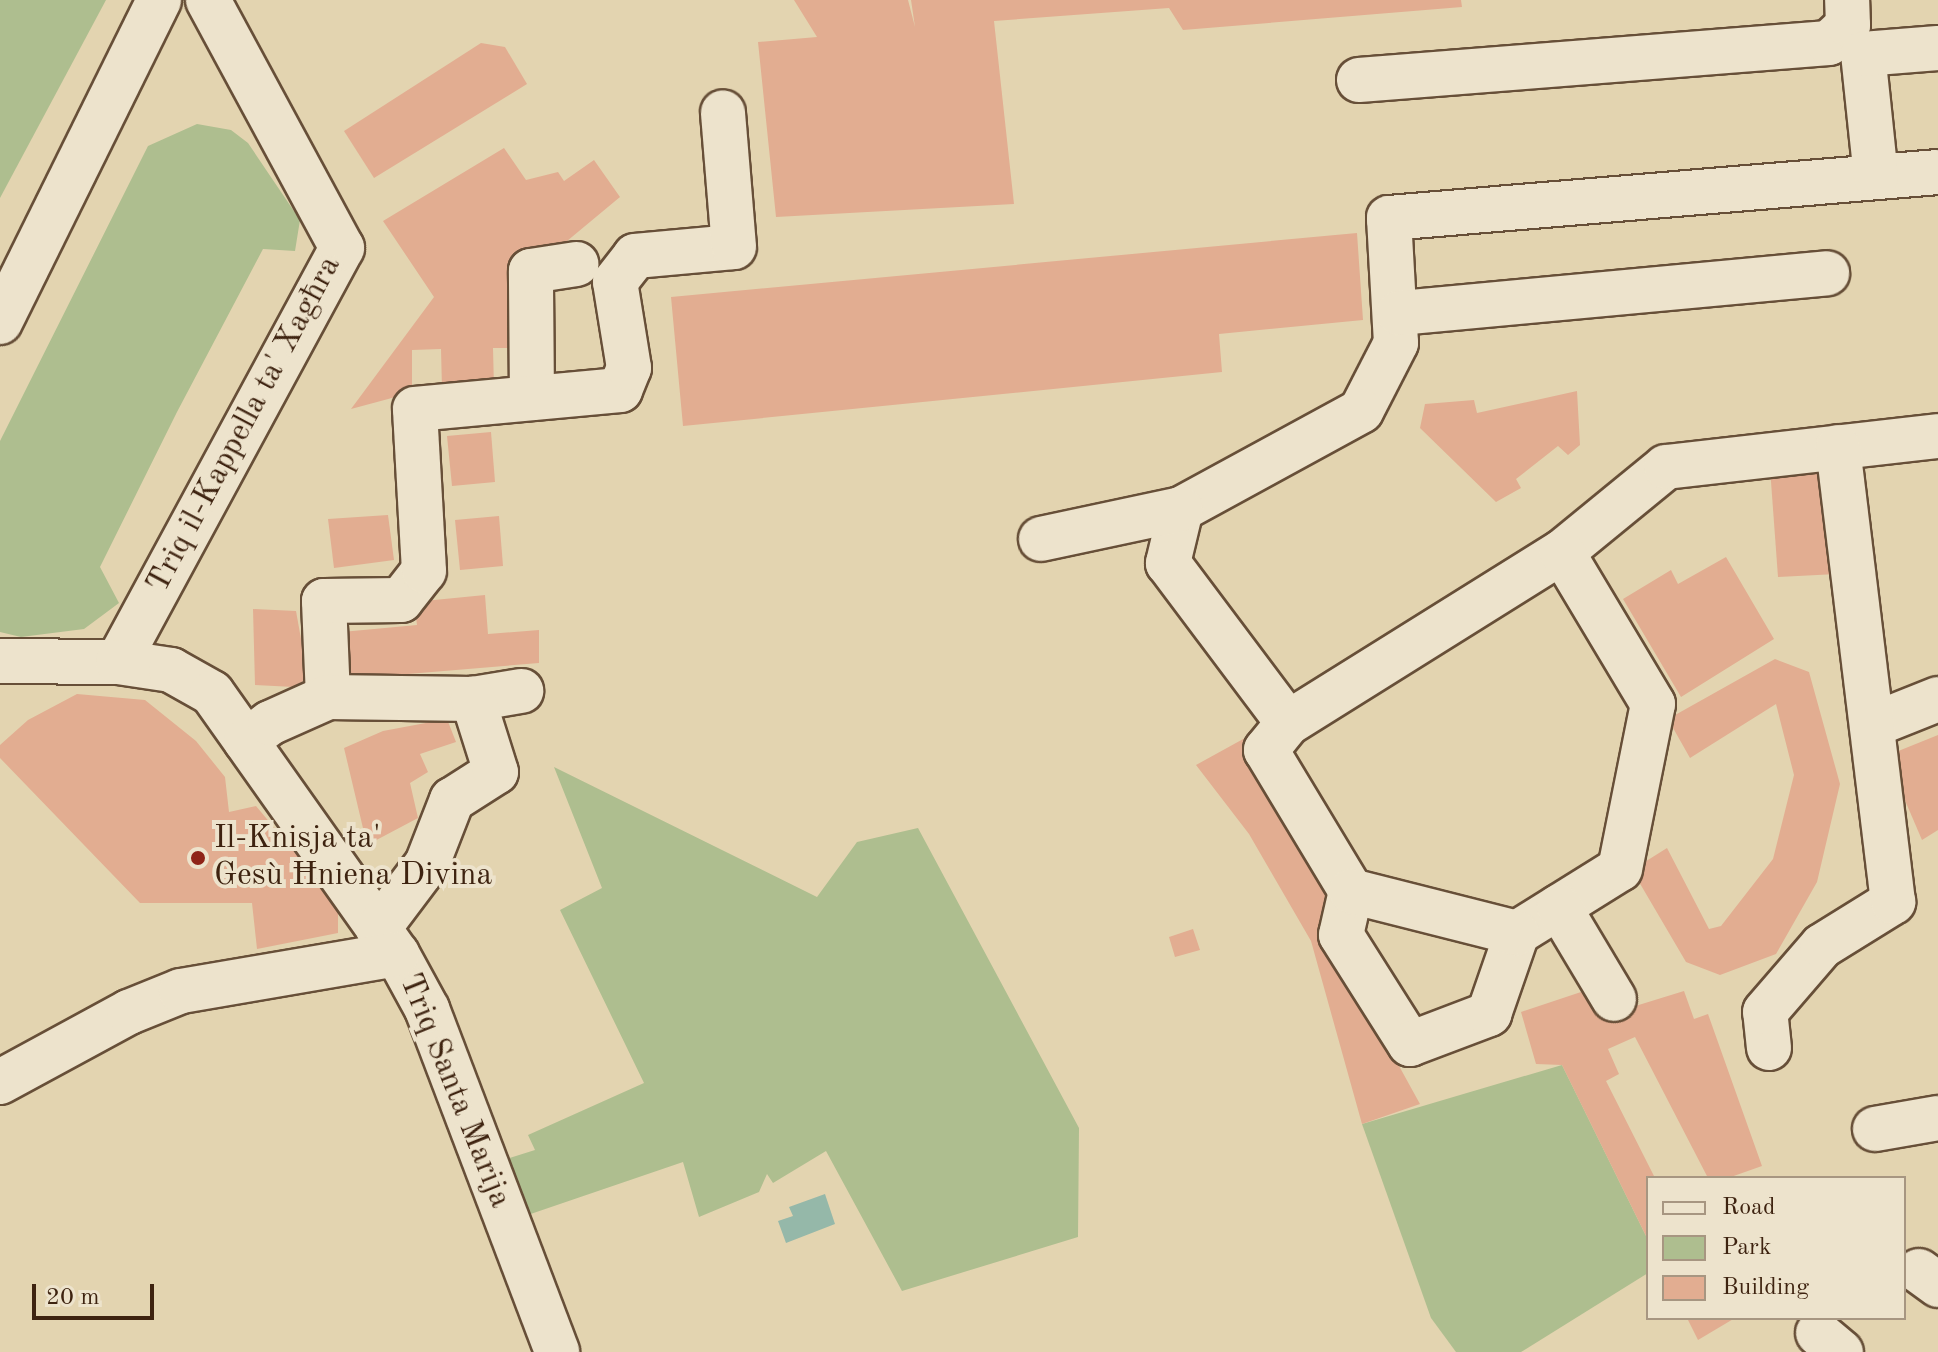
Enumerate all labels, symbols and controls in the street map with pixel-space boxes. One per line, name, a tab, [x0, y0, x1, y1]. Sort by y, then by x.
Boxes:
street label: Triq il-Kappella ta' Xagħra	[140, 250, 350, 600]
place label: Il-Knisja ta' Gesù Ħniena Divina	[214, 821, 492, 896]
marker: Il-Knisja ta' Gesù Ħniena Divina	[189, 849, 207, 867]
street label: Triq Santa Marija	[390, 968, 518, 1214]
legend	[1646, 1176, 1906, 1320]
text: Road	[1722, 1196, 1775, 1220]
text: Park	[1722, 1236, 1771, 1260]
scale bar	[36, 1268, 158, 1318]
text: Building	[1722, 1276, 1809, 1300]
text: 20 m	[46, 1286, 100, 1310]

